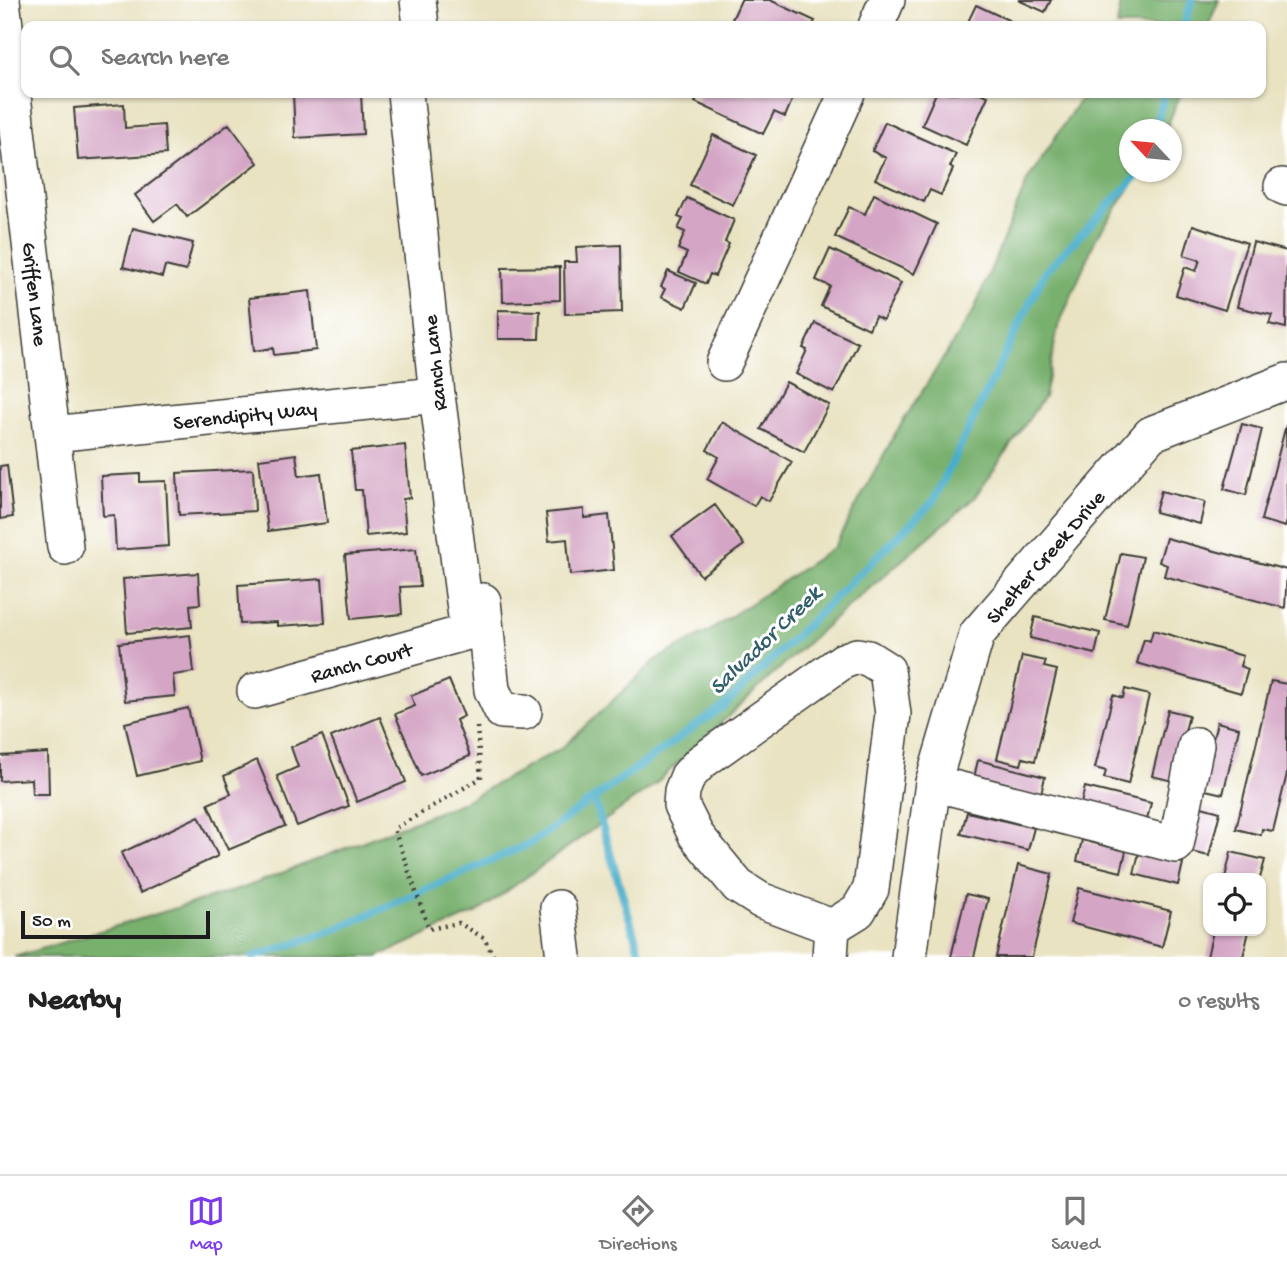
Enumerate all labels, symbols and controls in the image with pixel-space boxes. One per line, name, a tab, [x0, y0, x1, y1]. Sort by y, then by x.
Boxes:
search box	[21, 21, 1266, 98]
icon: search	[45, 41, 83, 79]
text: Search here	[101, 44, 229, 75]
north arrow	[1119, 119, 1182, 182]
street label: Griffen Lane	[14, 241, 51, 349]
street label: Ranch Lane	[420, 312, 455, 412]
street label: Serendipity Way	[172, 398, 318, 438]
street label: Shelter Creek Drive	[982, 486, 1113, 631]
water label: Salvador Creek	[705, 580, 830, 702]
street label: Ranch Court	[308, 638, 418, 691]
map controls	[1203, 873, 1266, 936]
button: locate	[1203, 873, 1266, 936]
scale bar	[21, 908, 210, 940]
text: 50 m	[32, 911, 71, 934]
text: Nearby	[28, 985, 121, 1020]
text: 0 results	[1178, 989, 1259, 1016]
tab: Map	[187, 1192, 225, 1257]
tab: Directions	[600, 1192, 677, 1257]
tab: Saved	[1051, 1192, 1100, 1257]

